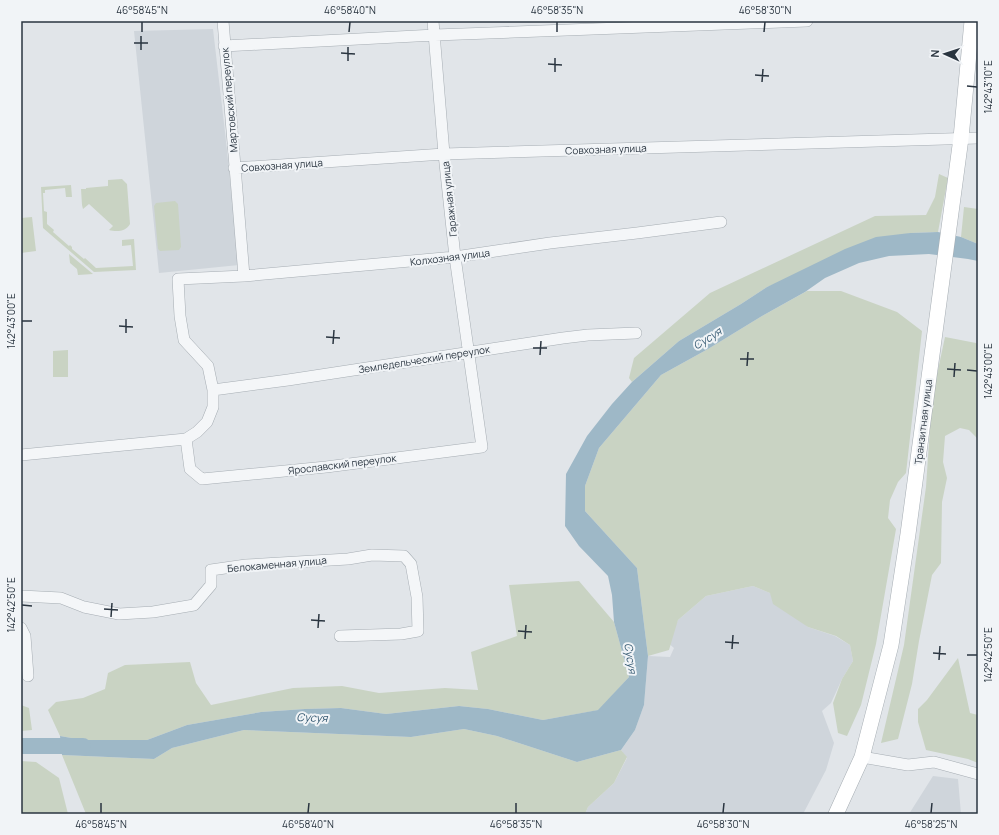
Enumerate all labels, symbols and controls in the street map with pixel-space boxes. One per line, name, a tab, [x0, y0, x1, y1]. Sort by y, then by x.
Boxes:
text: 46°58'45"N	[116, 3, 168, 17]
text: 46°58'40"N	[324, 3, 376, 17]
text: 46°58'35"N	[531, 3, 583, 17]
text: 46°58'30"N	[739, 3, 792, 17]
north arrow	[925, 34, 965, 74]
street label: Мартовский переулок	[217, 46, 241, 153]
text: N	[927, 49, 942, 58]
text: 142°43'10"E	[981, 60, 995, 114]
street label: Совхозная улица	[565, 141, 647, 157]
street label: Совхозная улица	[241, 155, 323, 175]
street label: Гаражная улица	[438, 161, 460, 237]
street label: Колхозная улица	[409, 245, 491, 269]
text: 142°43'00"E	[4, 293, 18, 349]
water label: Сусуя	[690, 323, 725, 353]
street label: Земледельческий переулок	[357, 342, 492, 376]
text: 142°43'00"E	[981, 343, 995, 399]
street label: Транзитная улица	[911, 379, 935, 465]
street label: Ярославский переулок	[287, 450, 398, 478]
street label: Белокаменная улица	[227, 553, 327, 575]
text: 142°42'50"E	[4, 577, 18, 633]
text: 142°42'50"E	[981, 627, 995, 683]
water label: Сусуя	[621, 642, 641, 675]
water label: Сусуя	[296, 709, 329, 725]
text: 46°58'45"N	[75, 817, 127, 831]
text: 46°58'40"N	[282, 817, 334, 831]
text: 46°58'35"N	[490, 817, 542, 831]
text: 46°58'30"N	[697, 817, 750, 831]
text: 46°58'25"N	[905, 817, 957, 831]

